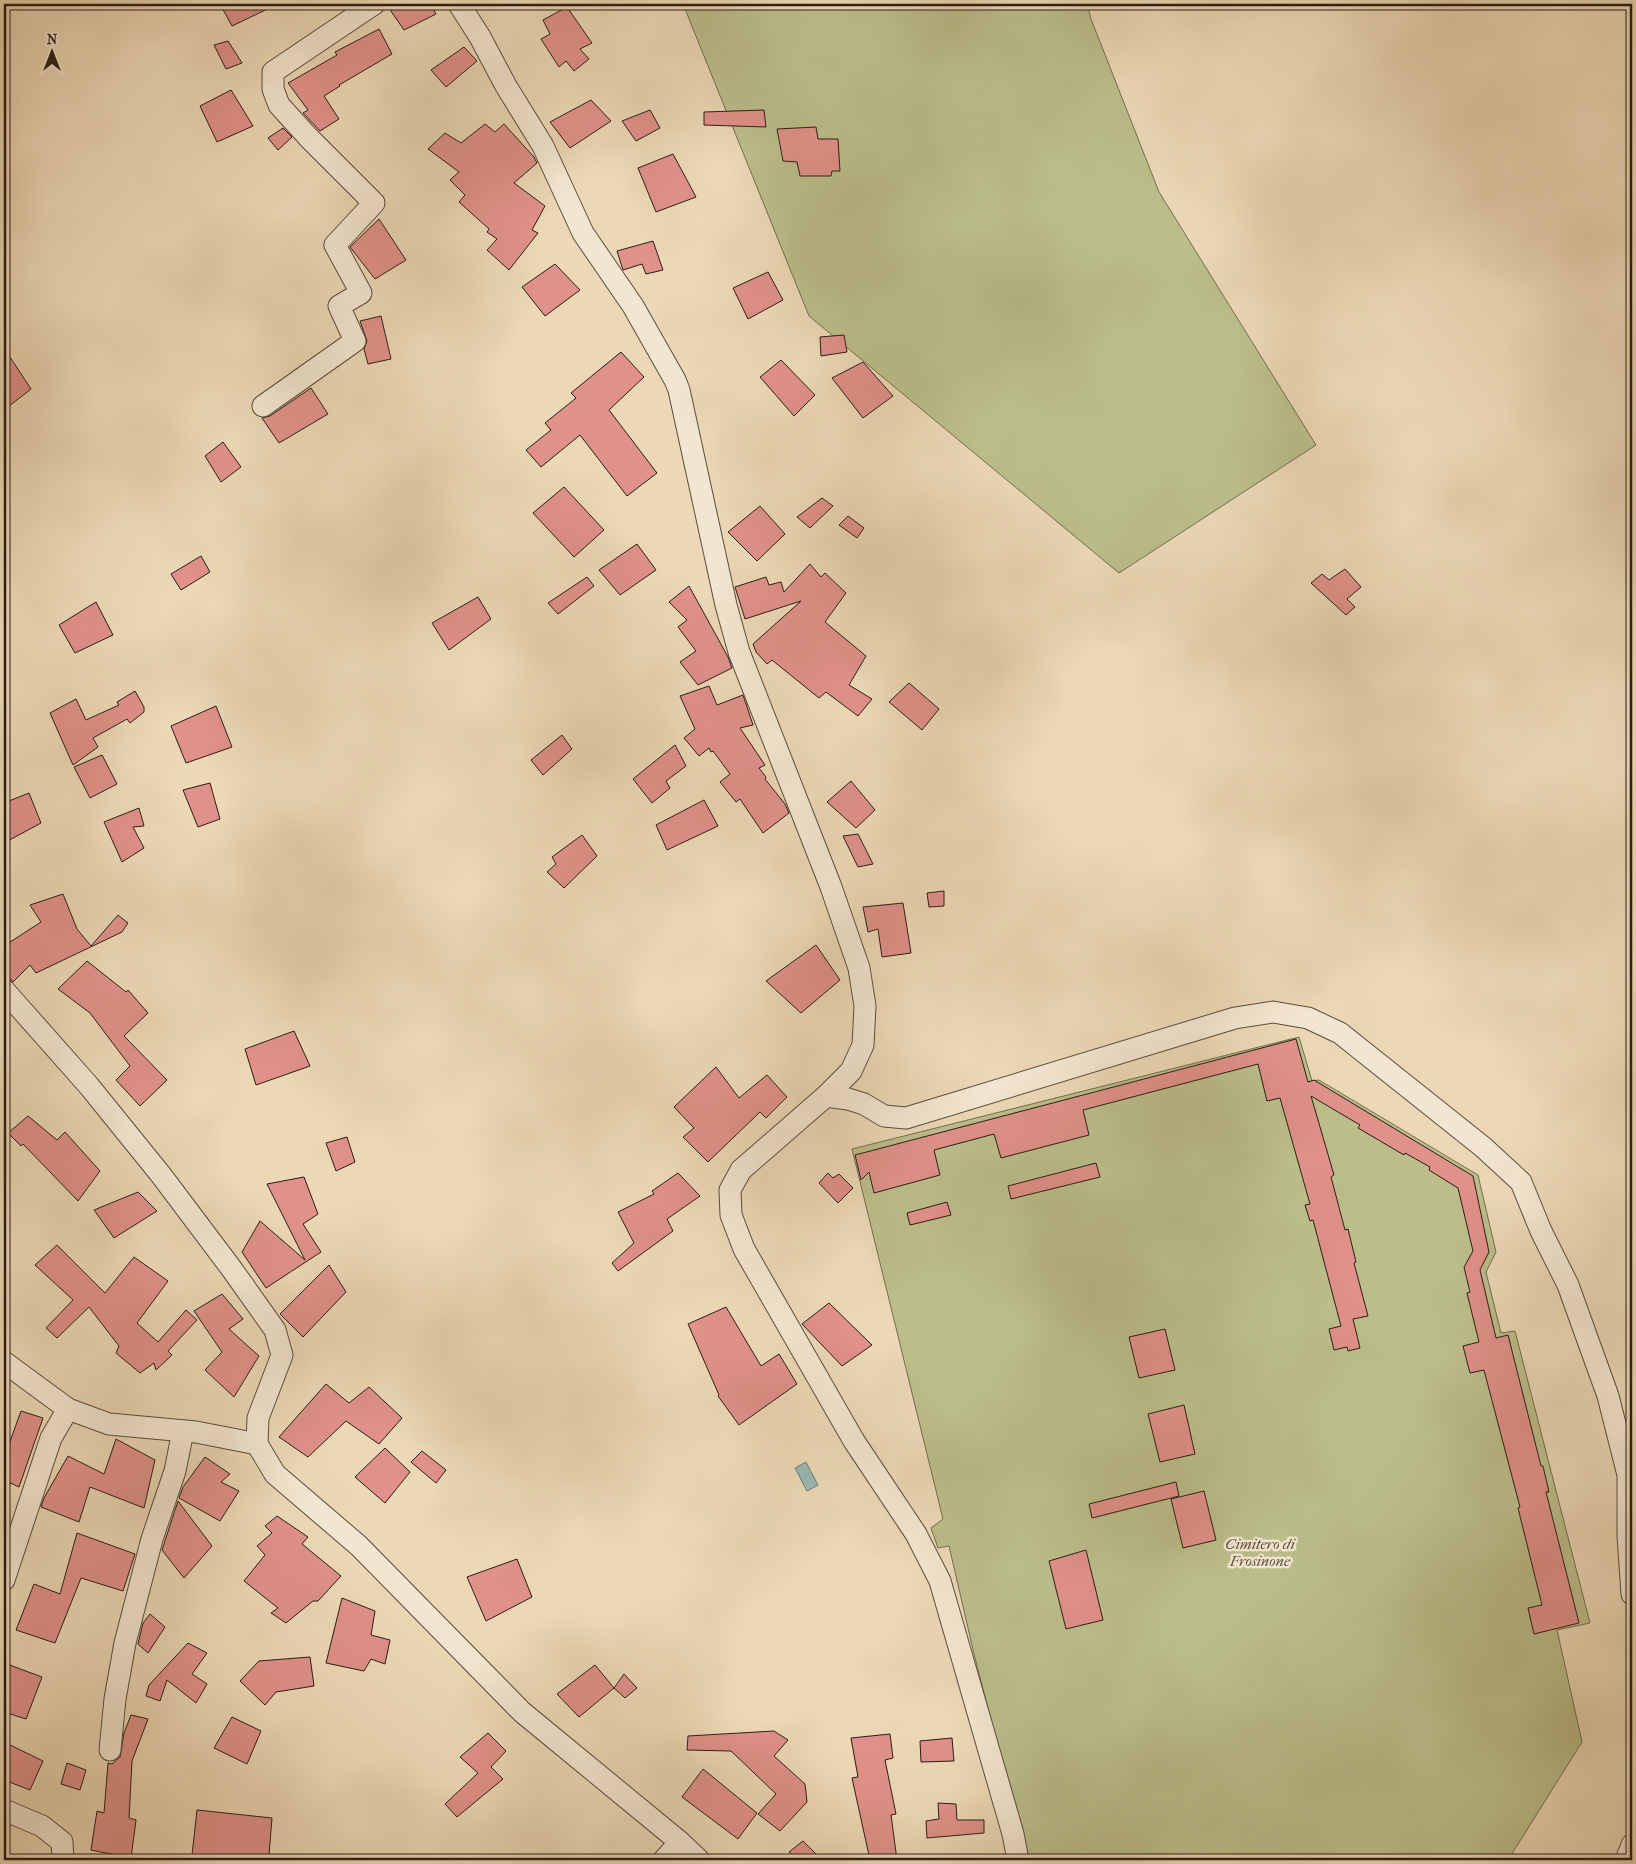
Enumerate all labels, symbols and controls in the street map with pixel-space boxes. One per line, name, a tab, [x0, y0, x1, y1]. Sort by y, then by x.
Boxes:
north arrow	[28, 28, 78, 78]
text: N	[47, 31, 58, 48]
park label: Cimitero di Frosinone	[1225, 1535, 1296, 1570]

